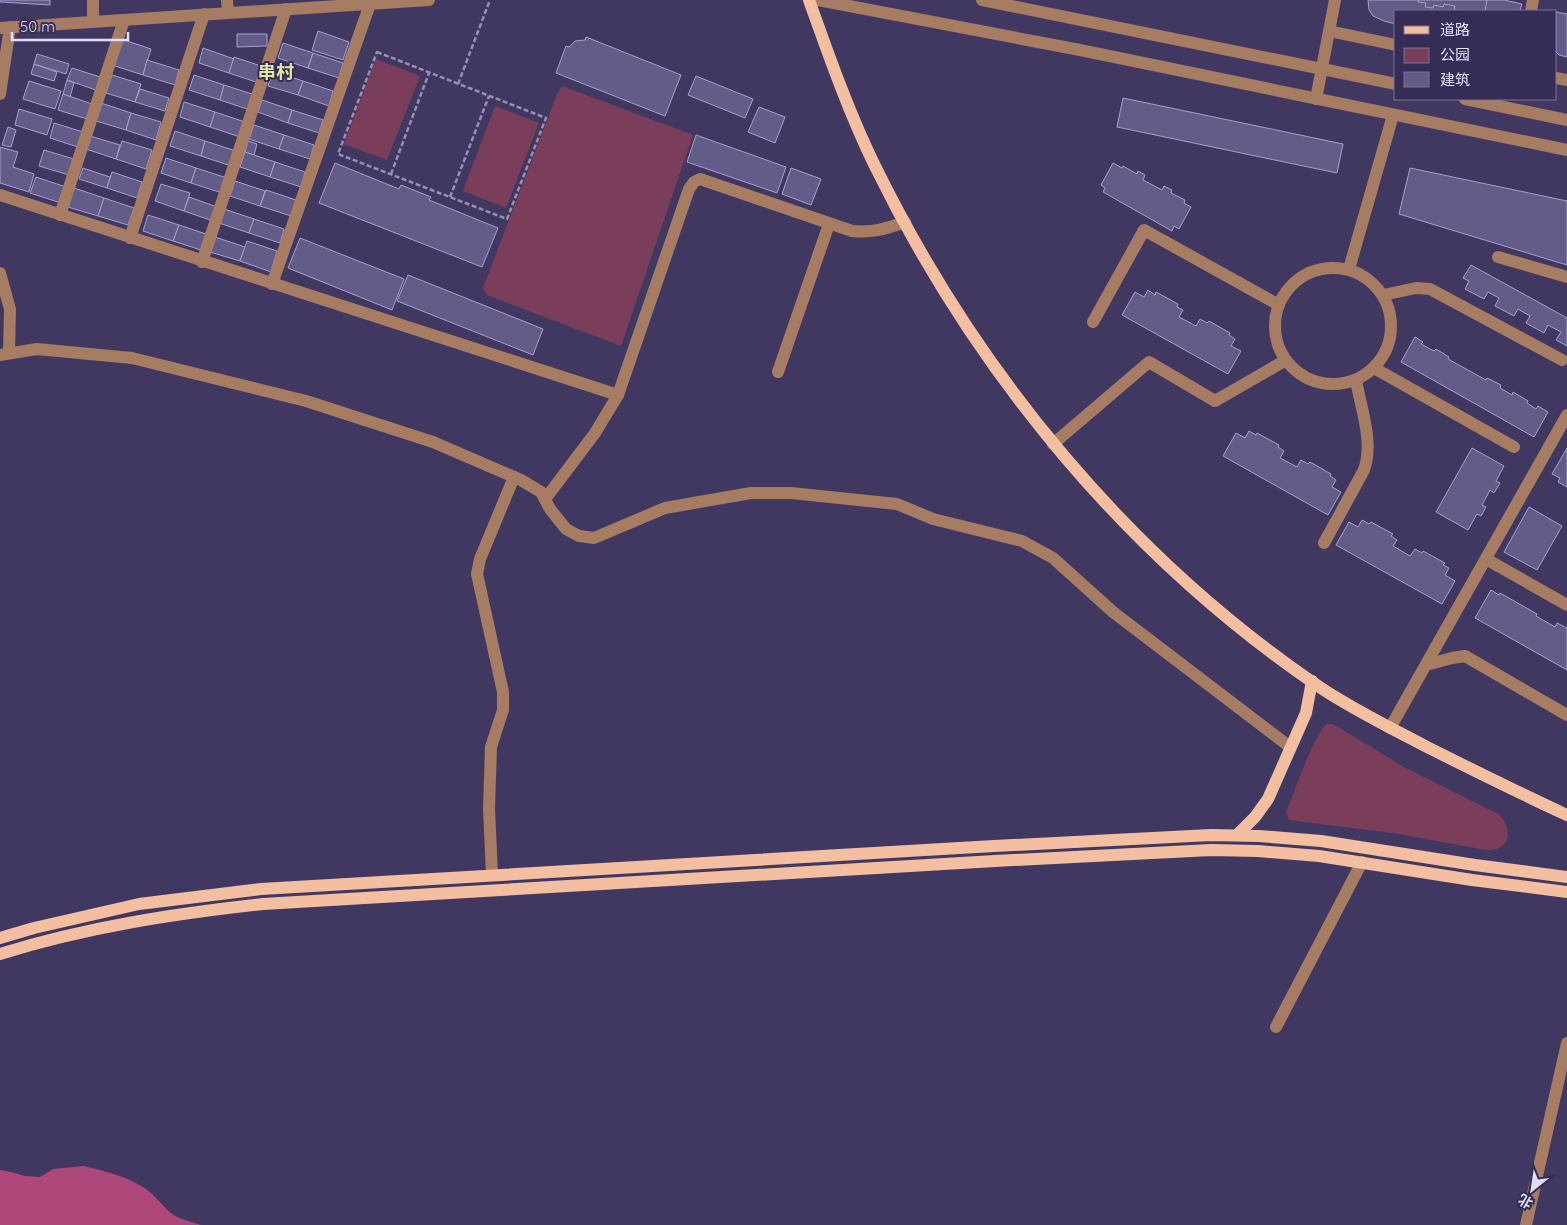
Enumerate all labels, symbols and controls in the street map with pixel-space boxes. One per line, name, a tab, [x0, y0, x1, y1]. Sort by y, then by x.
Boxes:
scale bar	[12, 10, 129, 42]
legend	[1394, 10, 1557, 100]
text: 50 m	[20, 17, 55, 36]
text: 道路	[1440, 20, 1470, 39]
text: 公园	[1440, 45, 1470, 64]
district label: 串村	[258, 60, 294, 83]
text: 建筑	[1440, 70, 1470, 89]
north arrow	[1507, 1165, 1557, 1215]
text: 北	[1515, 1190, 1536, 1213]

